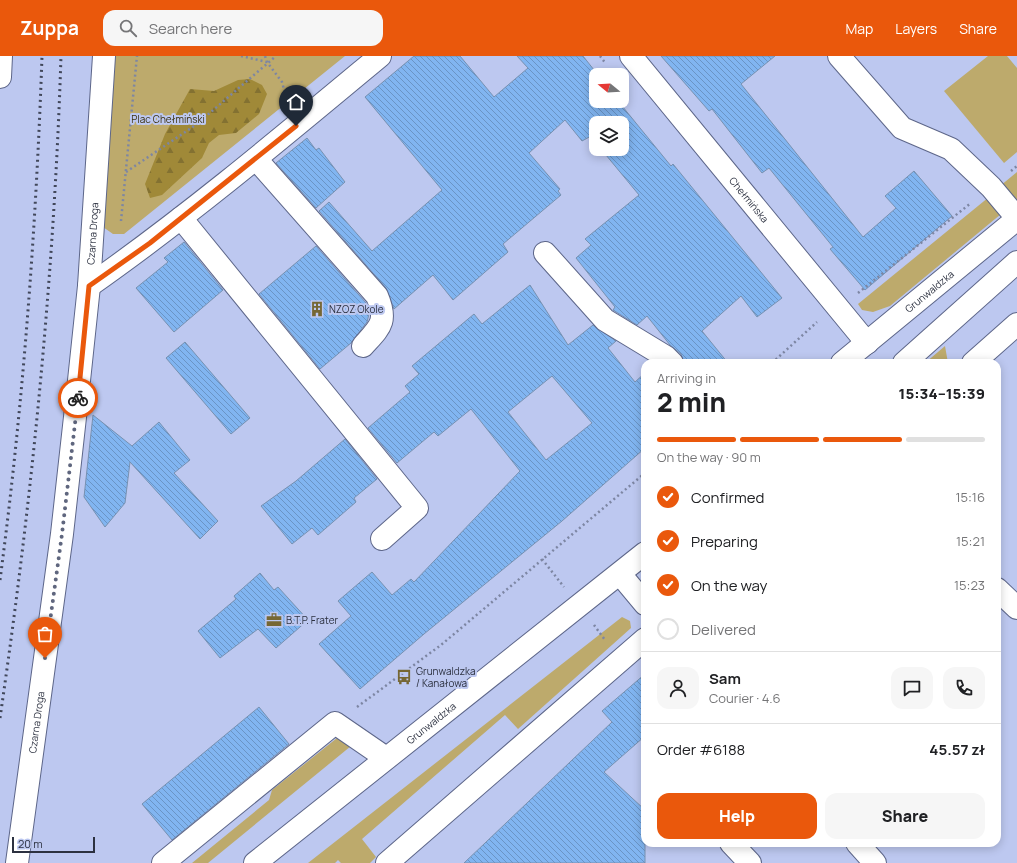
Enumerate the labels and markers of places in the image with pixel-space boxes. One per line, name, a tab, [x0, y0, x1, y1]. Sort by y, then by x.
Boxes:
pin	[279, 85, 313, 126]
building icon: NZOZ Okole	[308, 300, 326, 318]
place label: NZOZ Okole	[329, 302, 384, 316]
office icon: B.T.P. Frater	[265, 611, 283, 629]
place label: B.T.P. Frater	[286, 613, 338, 627]
pin	[28, 617, 62, 658]
place label: Grunwaldzka / Kanałowa	[416, 664, 476, 690]
bus stop icon: Grunwaldzka / Kanałowa	[395, 668, 413, 686]

